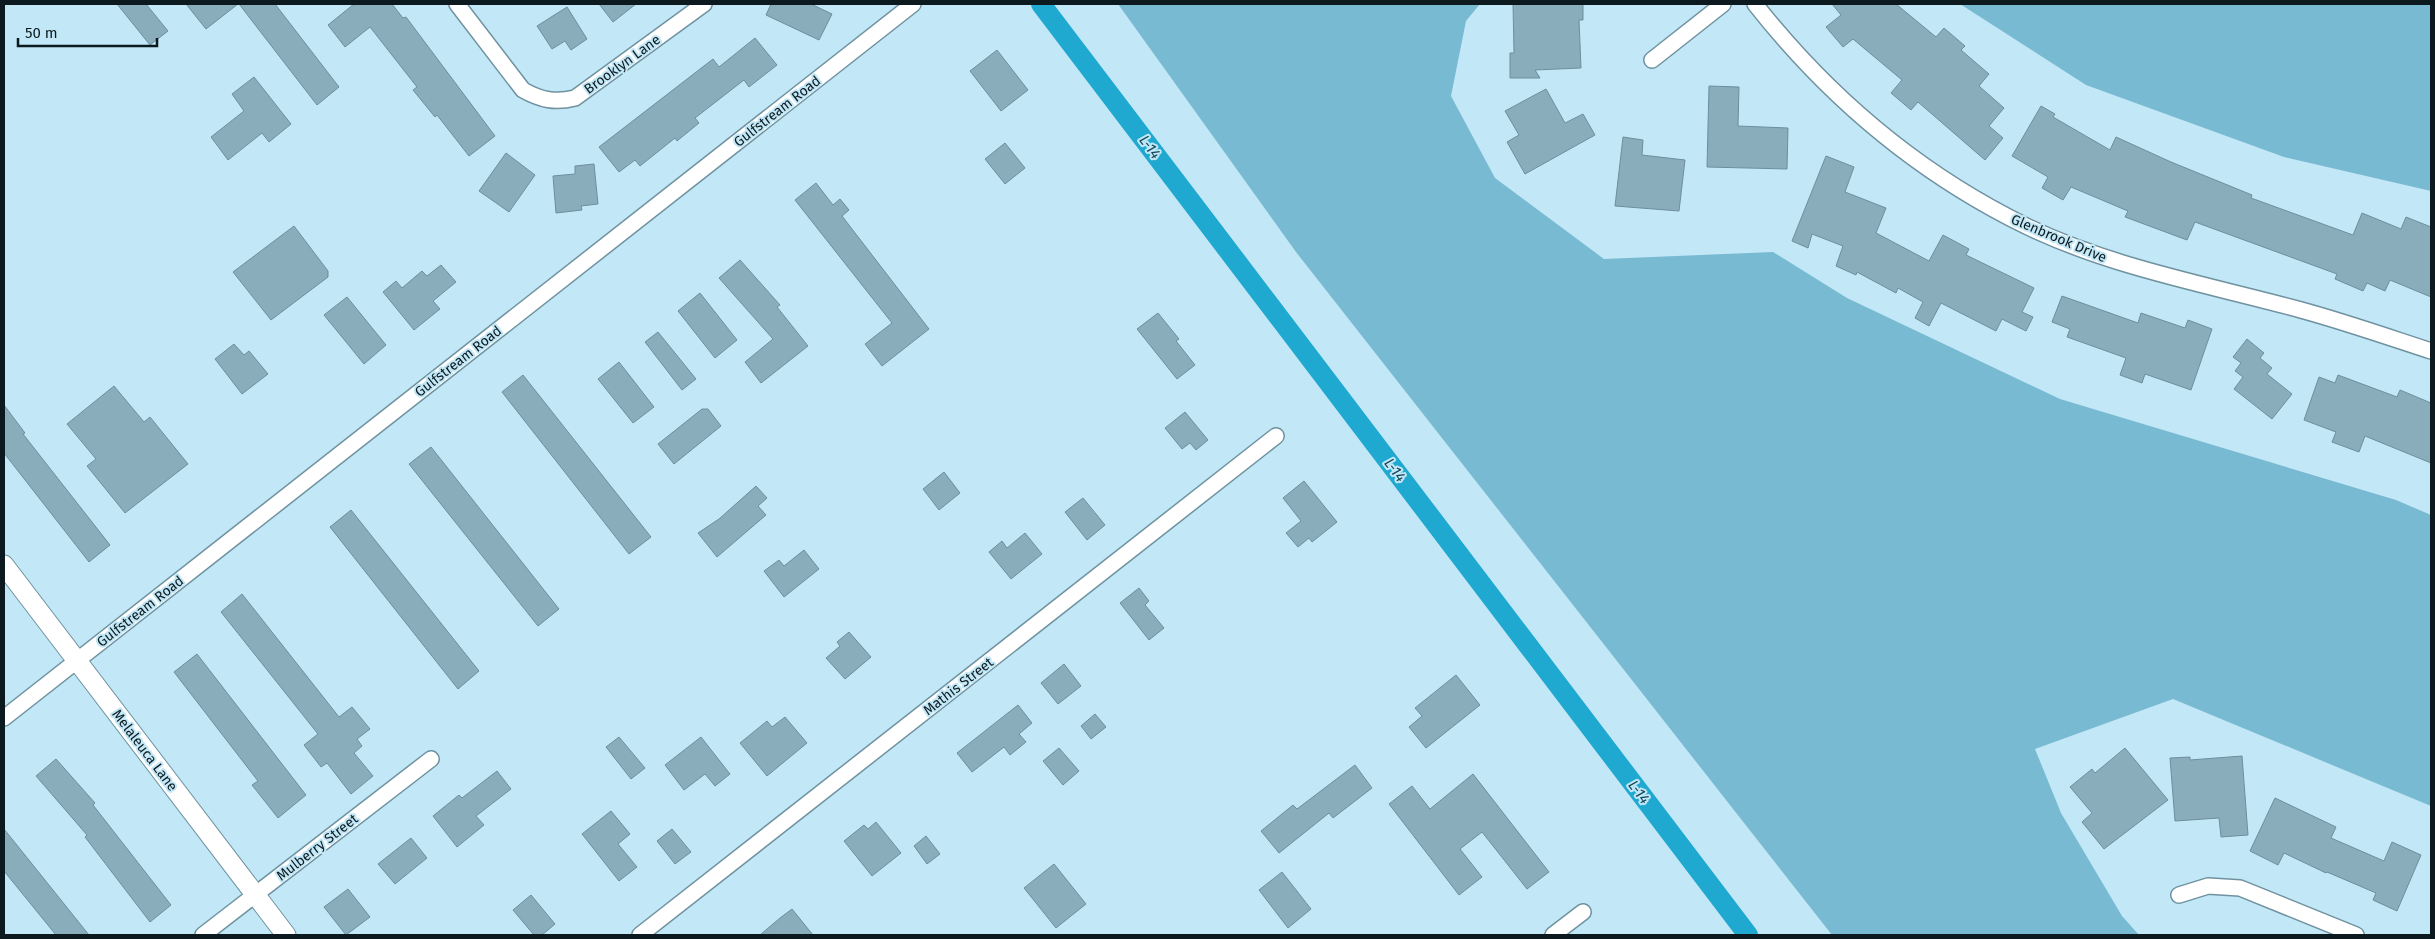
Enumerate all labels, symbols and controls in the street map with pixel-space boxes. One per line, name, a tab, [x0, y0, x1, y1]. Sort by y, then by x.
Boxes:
scale bar	[18, 15, 156, 47]
text: 50 m	[25, 24, 58, 42]
street label: Brooklyn Lane	[581, 31, 664, 98]
street label: Gulfstream Road	[731, 72, 824, 151]
water label: L-14	[1135, 132, 1165, 163]
street label: Glenbrook Drive	[2009, 211, 2109, 266]
street label: Gulfstream Road	[412, 322, 505, 401]
water label: L-14	[1380, 455, 1410, 486]
street label: Gulfstream Road	[94, 572, 187, 651]
street label: Mathis Street	[920, 653, 997, 719]
street label: Melaleuca Lane	[108, 706, 181, 795]
water label: L-14	[1624, 777, 1654, 808]
street label: Mulberry Street	[273, 810, 362, 884]

